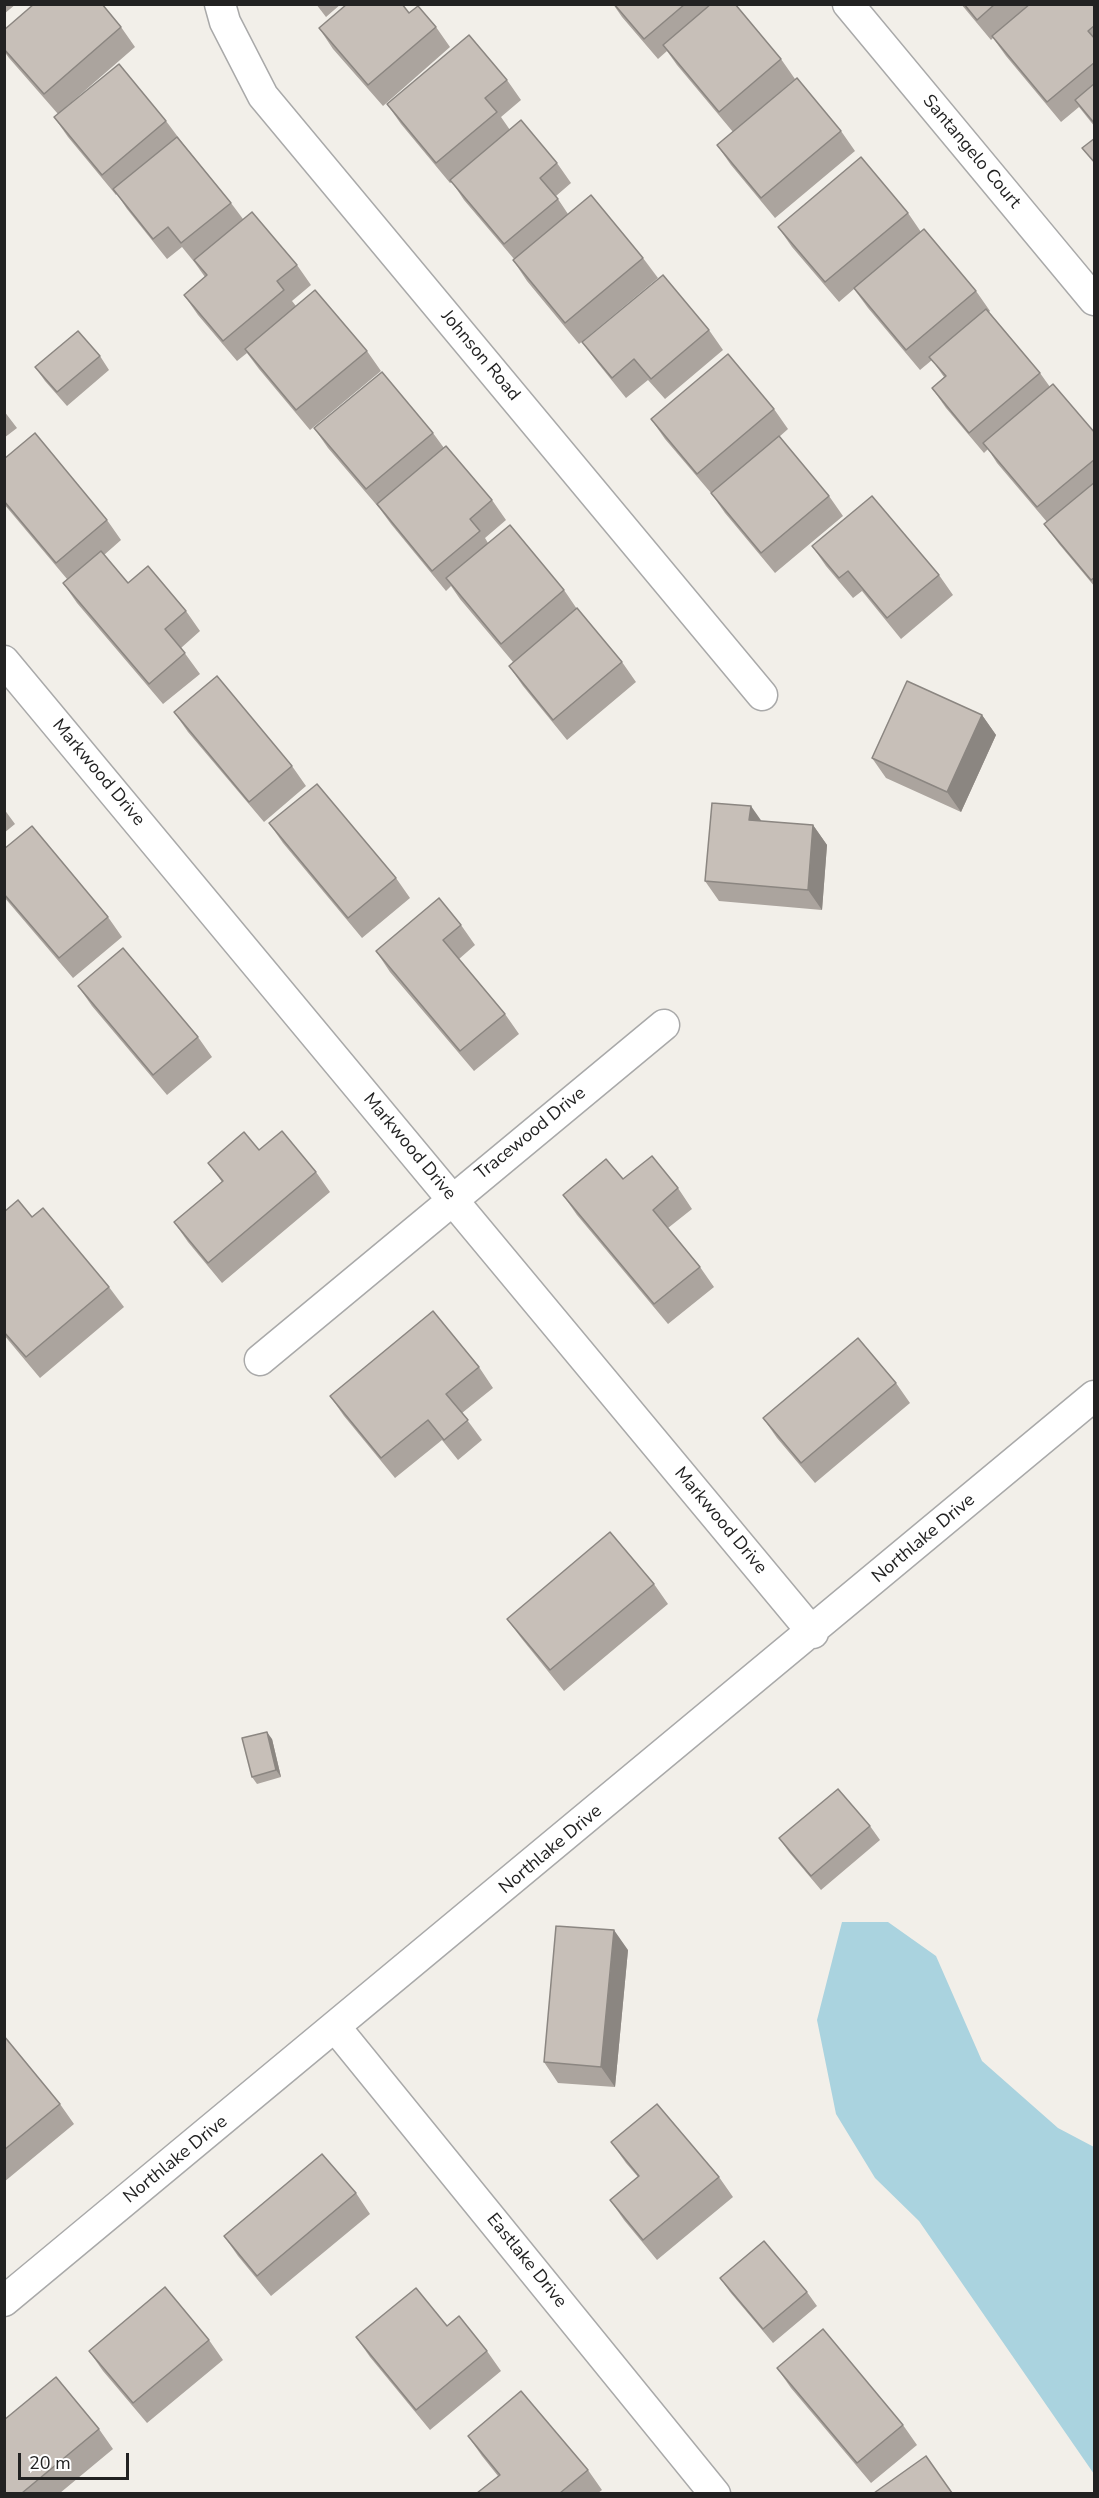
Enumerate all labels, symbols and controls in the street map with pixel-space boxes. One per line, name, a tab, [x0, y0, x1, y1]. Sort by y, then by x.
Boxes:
street label: Santangelo Court	[917, 91, 1025, 213]
street label: Johnson Road	[436, 306, 524, 406]
street label: Markwood Drive	[47, 715, 149, 831]
street label: Tracewood Drive	[471, 1083, 591, 1185]
street label: Markwood Drive	[358, 1089, 460, 1205]
street label: Markwood Drive	[669, 1463, 771, 1579]
street label: Northlake Drive	[868, 1490, 980, 1588]
street label: Northlake Drive	[495, 1801, 607, 1899]
street label: Northlake Drive	[120, 2112, 232, 2208]
street label: Eastlake Drive	[481, 2209, 571, 2313]
scale bar	[21, 2441, 132, 2479]
text: 20 m	[29, 2451, 71, 2475]

